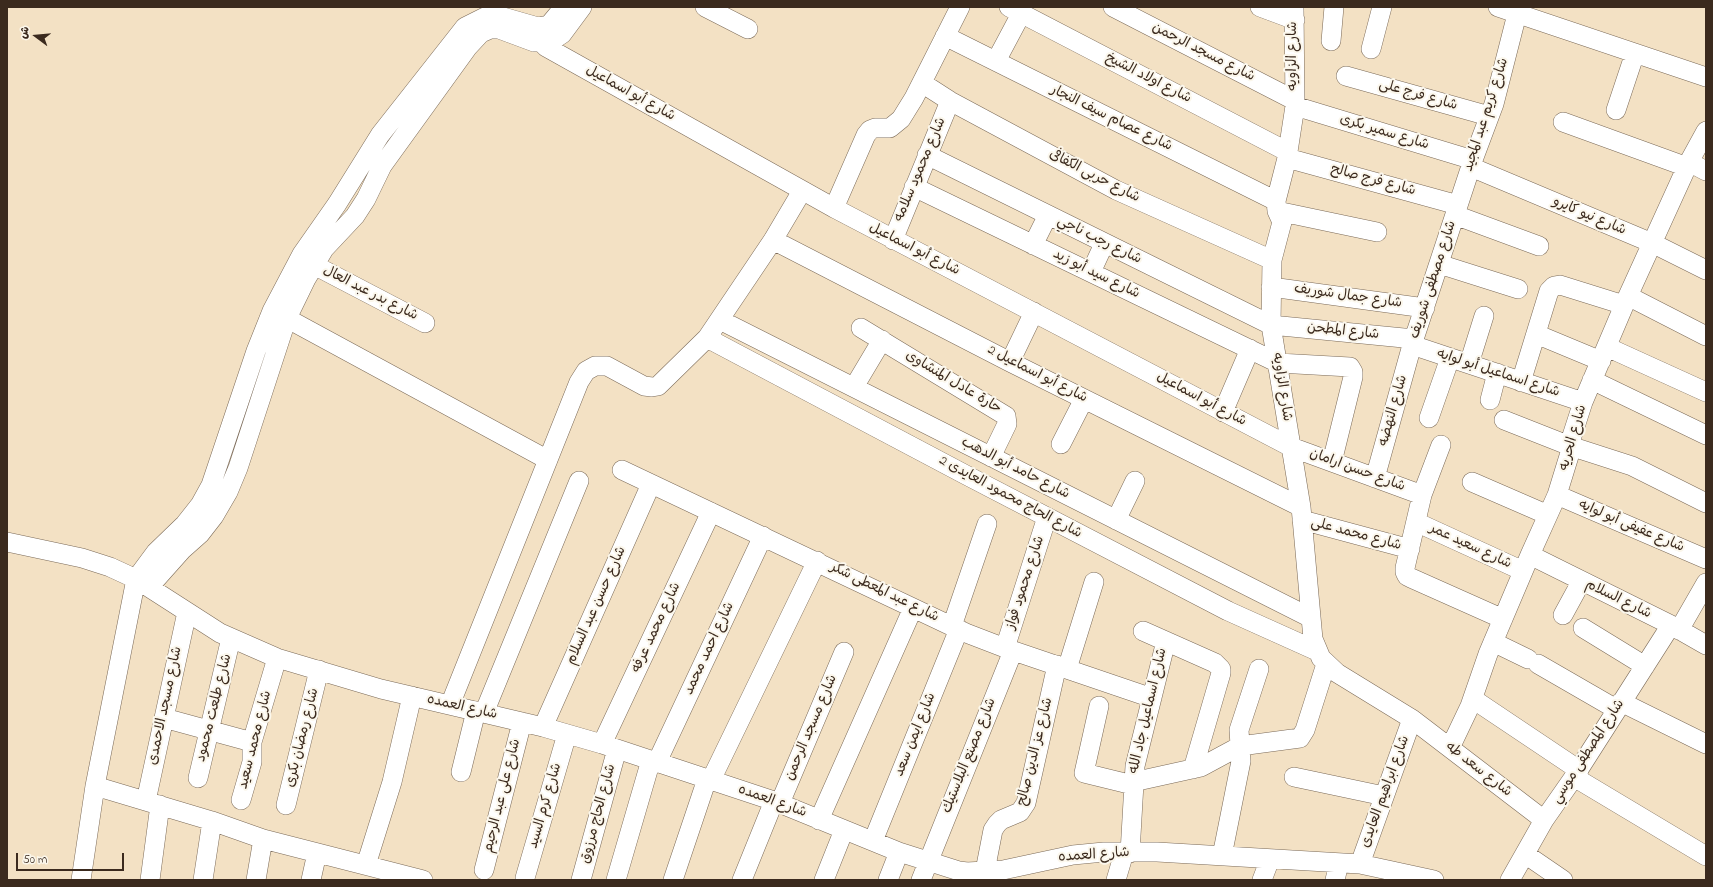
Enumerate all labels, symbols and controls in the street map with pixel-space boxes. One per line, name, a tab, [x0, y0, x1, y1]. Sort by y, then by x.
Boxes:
north arrow	[16, 16, 56, 56]
street label: شارع مسجد الرحمن	[1149, 20, 1257, 86]
street label: شارع الزاويه	[1286, 21, 1302, 91]
text: ش	[15, 25, 34, 41]
street label: شارع اولاد الشيخ	[1102, 50, 1194, 108]
street label: شارع كريم عبد المجيد	[1461, 56, 1513, 174]
street label: شارع أبو اسماعيل	[582, 63, 678, 125]
street label: شارع فرج على	[1377, 77, 1459, 115]
street label: شارع عصام سيف النجار	[1047, 82, 1175, 156]
street label: شارع سمير بكرى	[1337, 111, 1431, 155]
street label: شارع محمود سلامه	[891, 115, 951, 225]
street label: شارع حربى الكفافى	[1046, 147, 1142, 207]
street label: شارع فرج صالح	[1329, 162, 1417, 200]
street label: شارع نيو كايرو	[1550, 194, 1628, 240]
street label: شارع رجب ناجي	[1054, 213, 1144, 269]
street label: شارع مصطفى شوريف	[1407, 219, 1461, 341]
street label: شارع أبو اسماعيل	[866, 220, 962, 280]
street label: شارع سيد أبو زيد	[1050, 247, 1142, 303]
street label: شارع بدر عبد العال	[320, 263, 420, 325]
street label: شارع جمال شوريف	[1293, 281, 1403, 313]
street label: شارع المطحن	[1306, 320, 1380, 344]
street label: شارع أبو اسماعيل 2	[984, 343, 1090, 407]
street label: شارع اسماعيل أبو لوايه	[1434, 346, 1562, 402]
street label: حارة عادل المنشاوى	[902, 348, 1004, 418]
street label: شارع الزاويه	[1267, 351, 1295, 423]
street label: شارع أبو اسماعيل	[1153, 369, 1249, 431]
street label: شارع النهضه	[1376, 373, 1412, 449]
street label: شارع الحريه	[1557, 403, 1591, 473]
street label: شارع حامد أبو الدهب	[958, 434, 1072, 504]
street label: شارع حسن ارامان	[1307, 446, 1407, 496]
street label: شارع الحاج محمود العايدى 2	[936, 453, 1084, 543]
street label: شارع عفيفى أبو لوايه	[1575, 497, 1687, 557]
street label: شارع محمد على	[1309, 515, 1403, 555]
street label: شارع سعيد عمر	[1426, 521, 1514, 573]
street label: شارع محمود فواز	[1003, 534, 1049, 632]
street label: شارع حسن عبد السلام	[563, 544, 631, 668]
street label: شارع عبد المعطى شكر	[827, 559, 941, 627]
street label: شارع السلام	[1582, 577, 1654, 623]
street label: شارع محمد عرفه	[629, 580, 685, 676]
street label: شارع احمد محمد	[681, 600, 739, 698]
street label: شارع مسجد الاحمدى	[145, 645, 187, 767]
street label: شارع اسماعيل جاد الله	[1126, 647, 1172, 775]
street label: شارع طلعت محمود	[193, 652, 237, 764]
street label: شارع مسجد الرحمن	[782, 673, 842, 783]
street label: شارع رمضان بكرى	[283, 687, 323, 789]
street label: شارع محمد سعيد	[236, 689, 276, 791]
street label: شارع ايمن سعد	[892, 691, 940, 779]
street label: شارع العمده	[425, 692, 499, 724]
street label: شارع مصنع البلاستيك	[939, 696, 1001, 816]
street label: شارع عز الدين صالح	[1014, 696, 1058, 808]
street label: شارع المصطفى موسي	[1549, 697, 1629, 807]
street label: شارع ابراهيم العايدى	[1358, 734, 1414, 850]
street label: شارع على عبد الرحيم	[481, 737, 525, 855]
street label: شارع سعد طه	[1441, 739, 1515, 801]
street label: شارع كرم السيد	[526, 761, 566, 851]
street label: شارع الحاج مرزوق	[578, 763, 620, 865]
street label: شارع العمده	[735, 782, 809, 822]
scale bar	[18, 845, 126, 871]
street label: شارع العمده	[1058, 845, 1130, 867]
text: 50 m	[23, 851, 47, 869]

